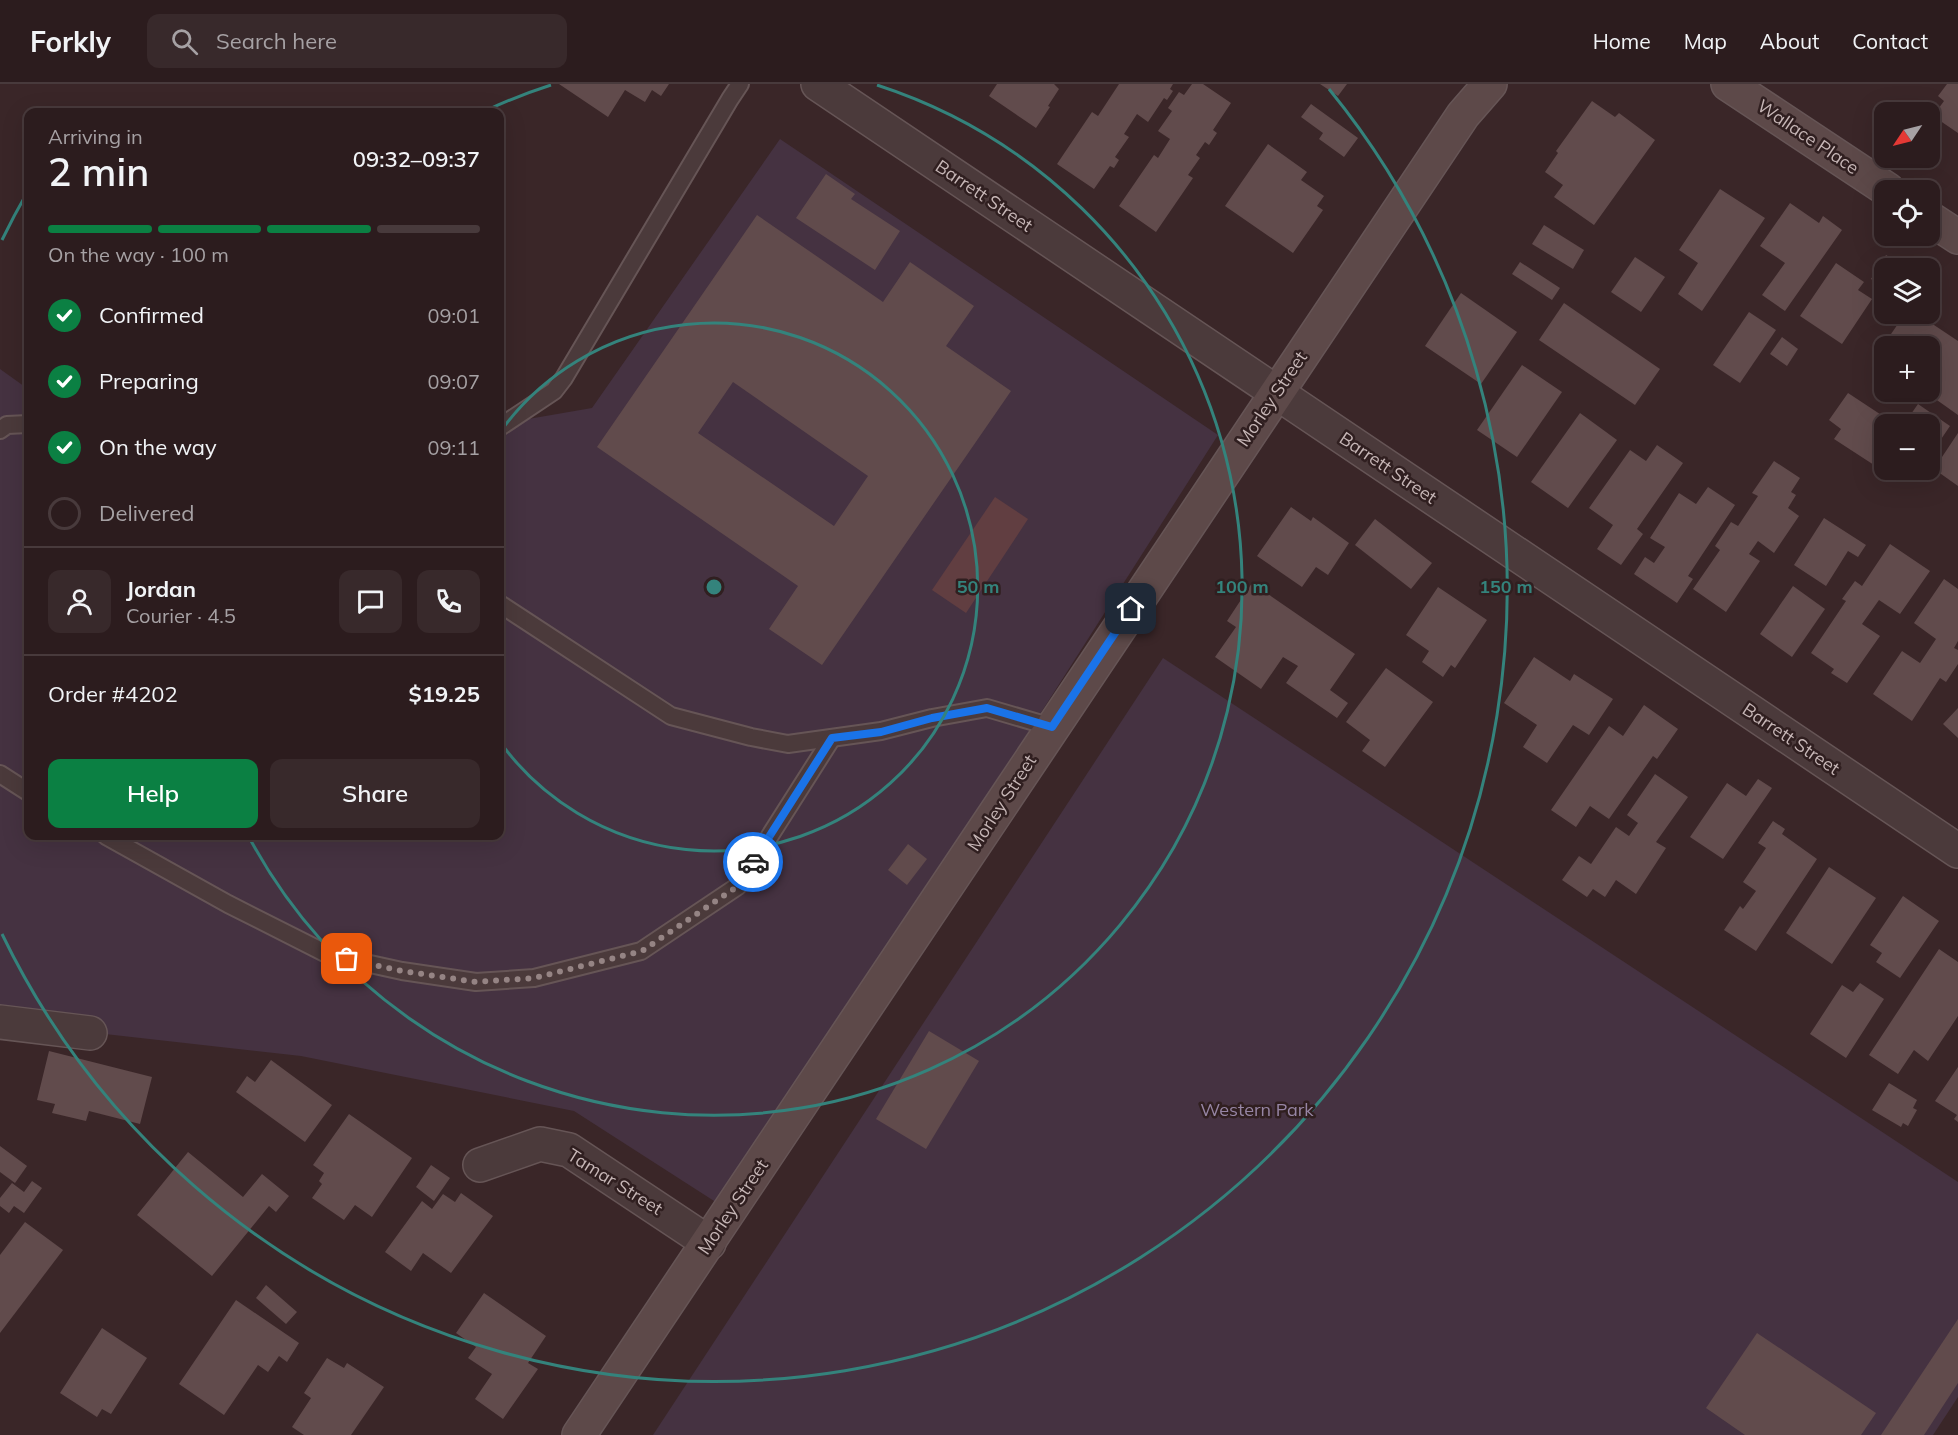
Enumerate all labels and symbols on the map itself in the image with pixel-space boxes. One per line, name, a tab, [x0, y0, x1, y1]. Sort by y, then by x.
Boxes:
street label: Wallace Place	[1753, 94, 1864, 179]
north arrow	[1874, 102, 1940, 168]
street label: Barrett Street	[931, 155, 1037, 237]
street label: Morley Street	[1231, 347, 1312, 451]
street label: Barrett Street	[1335, 427, 1441, 509]
text: 50 m	[957, 575, 999, 598]
text: 100 m	[1215, 575, 1269, 598]
text: 150 m	[1479, 575, 1533, 598]
centre of rings	[704, 577, 724, 597]
pin	[1105, 583, 1156, 634]
street label: Barrett Street	[1738, 698, 1844, 780]
street label: Morley Street	[962, 750, 1041, 855]
courier	[723, 832, 783, 892]
pin	[321, 933, 372, 984]
park label: Western Park	[1200, 1098, 1314, 1121]
street label: Tamar Street	[563, 1143, 667, 1220]
street label: Morley Street	[692, 1155, 773, 1259]

